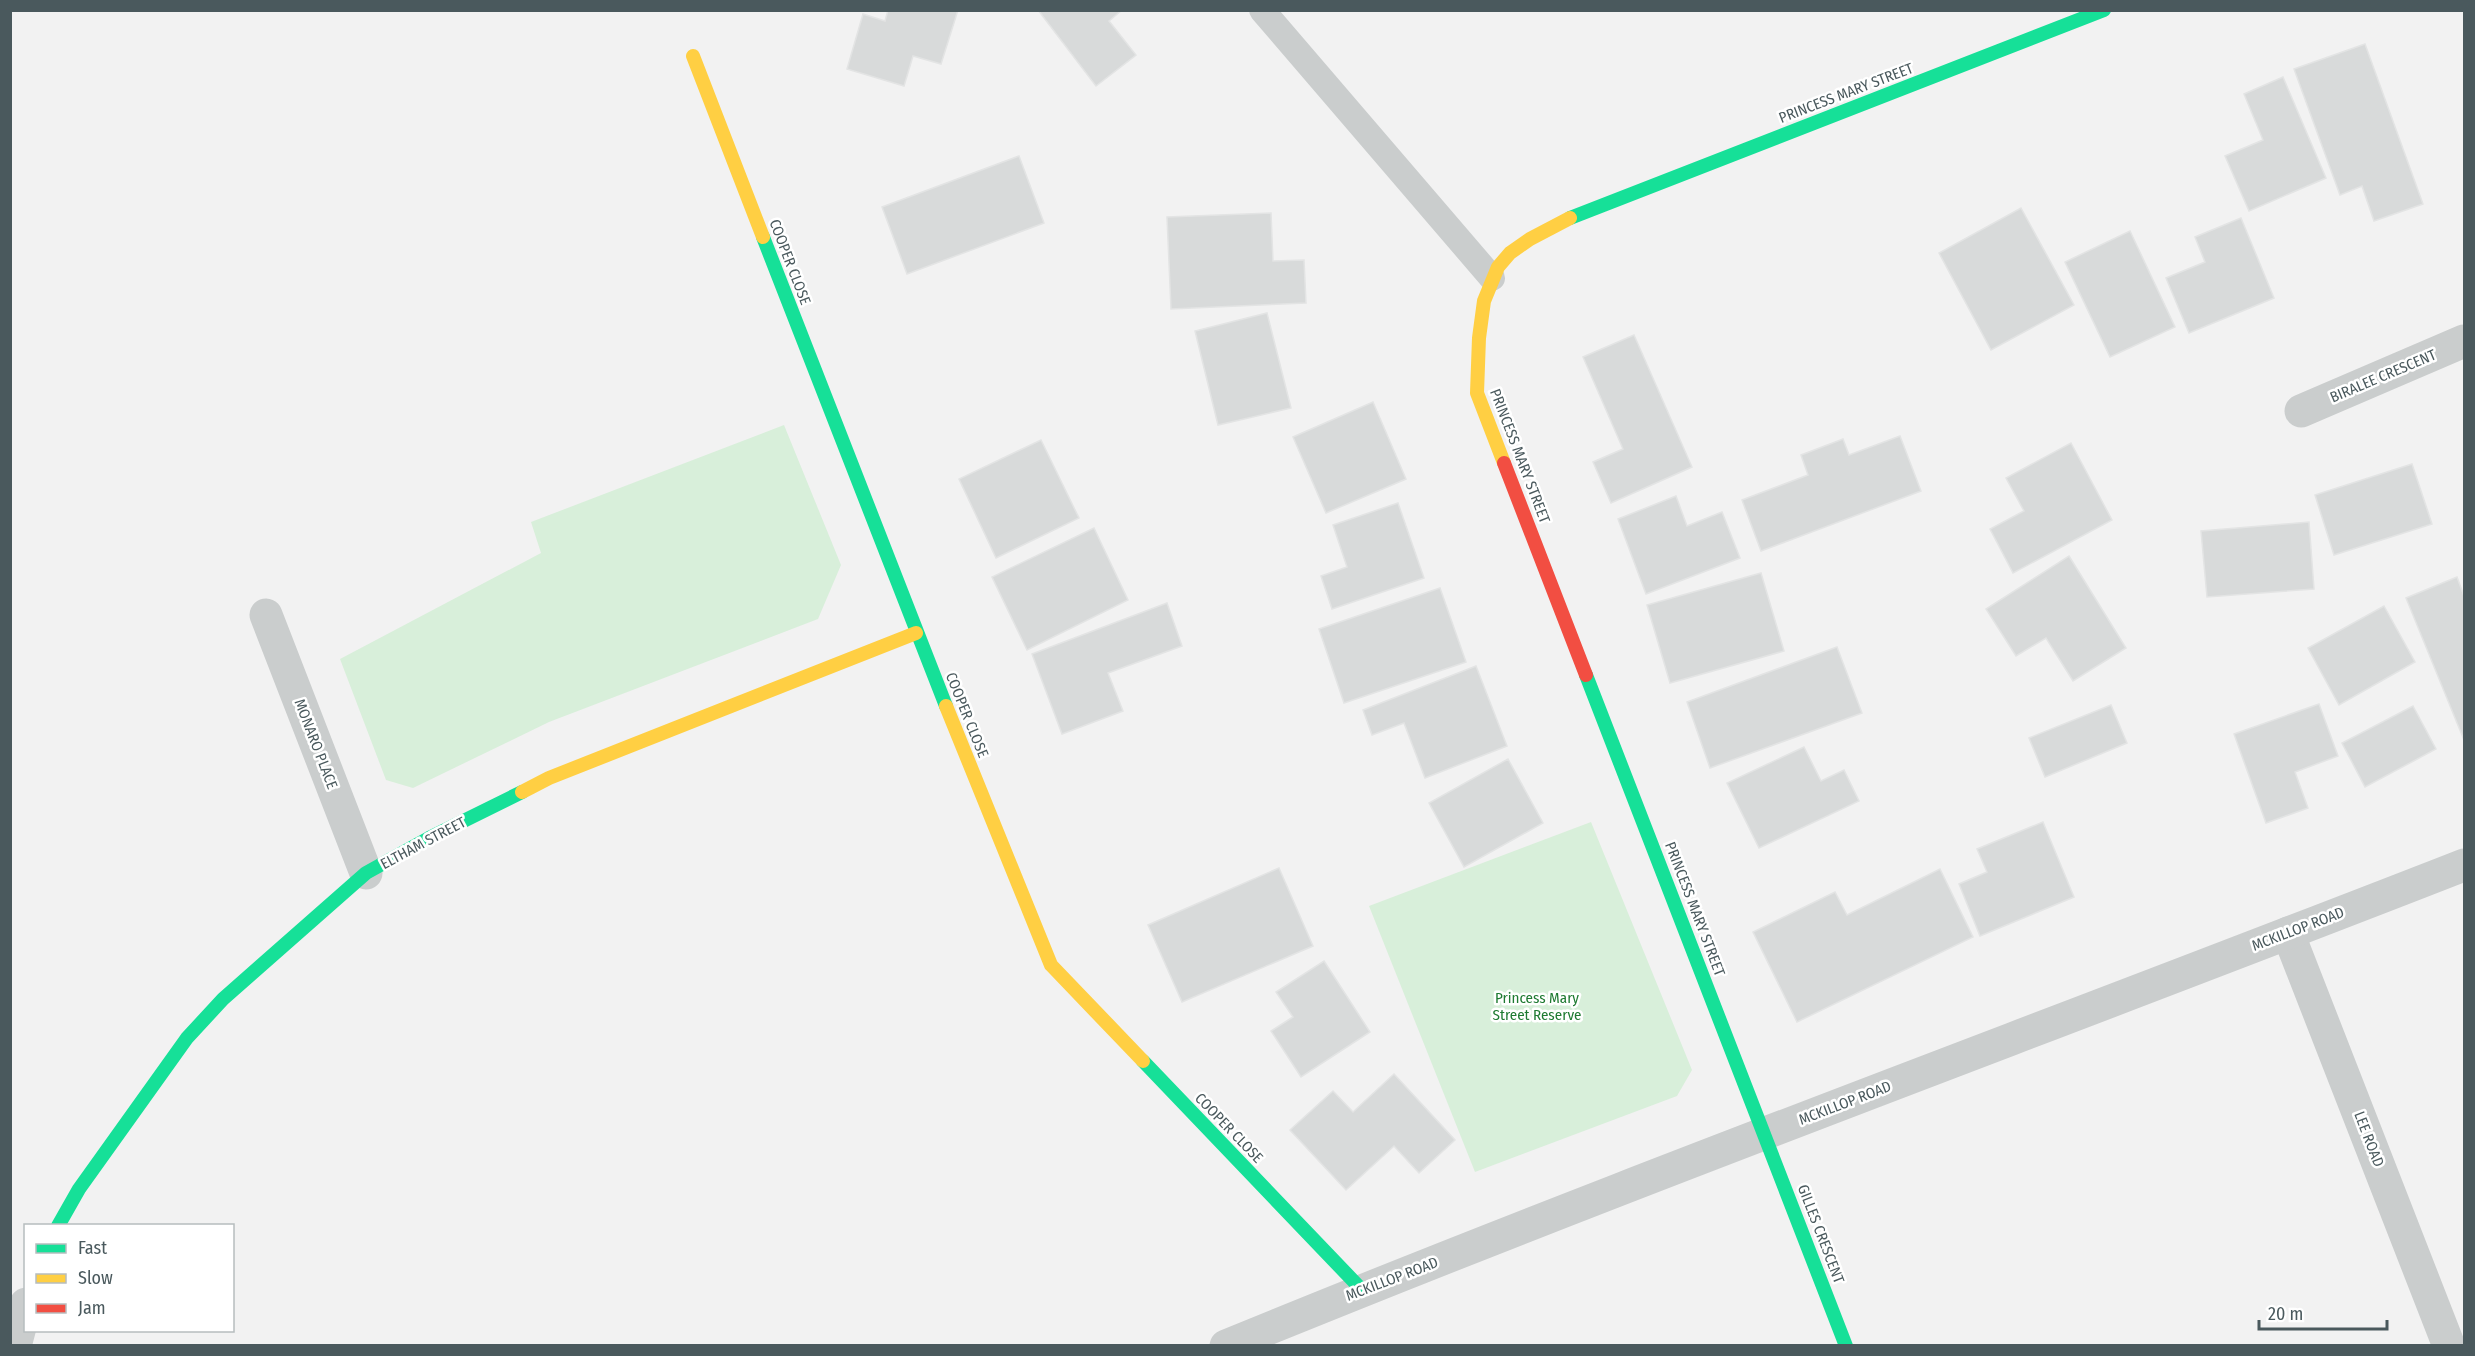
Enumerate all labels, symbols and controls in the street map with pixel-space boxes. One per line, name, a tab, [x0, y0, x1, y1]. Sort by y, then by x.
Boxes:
street label: PRINCESS MARY STREET	[1776, 59, 1916, 127]
street label: COOPER CLOSE	[765, 217, 815, 307]
street label: BIRALEE CRESCENT	[2327, 346, 2439, 406]
street label: PRINCESS MARY STREET	[1486, 386, 1554, 526]
street label: COOPER CLOSE	[942, 670, 992, 760]
street label: MONARO PLACE	[291, 697, 341, 791]
street label: ELTHAM STREET	[377, 813, 469, 873]
street label: PRINCESS MARY STREET	[1661, 839, 1729, 979]
street label: MCKILLOP ROAD	[2249, 903, 2347, 955]
park label: Princess Mary Street Reserve	[1493, 989, 1581, 1024]
street label: MCKILLOP ROAD	[1796, 1077, 1894, 1129]
street label: COOPER CLOSE	[1191, 1089, 1267, 1167]
street label: LEE ROAD	[2350, 1109, 2388, 1169]
street label: GILLES CRESCENT	[1794, 1182, 1848, 1286]
legend	[24, 1224, 234, 1332]
text: Fast	[78, 1237, 107, 1259]
street label: MCKILLOP ROAD	[1343, 1253, 1441, 1305]
text: Slow	[78, 1267, 113, 1289]
scale bar	[2259, 1293, 2386, 1331]
text: Jam	[78, 1297, 106, 1319]
text: 20 m	[2268, 1303, 2303, 1325]

